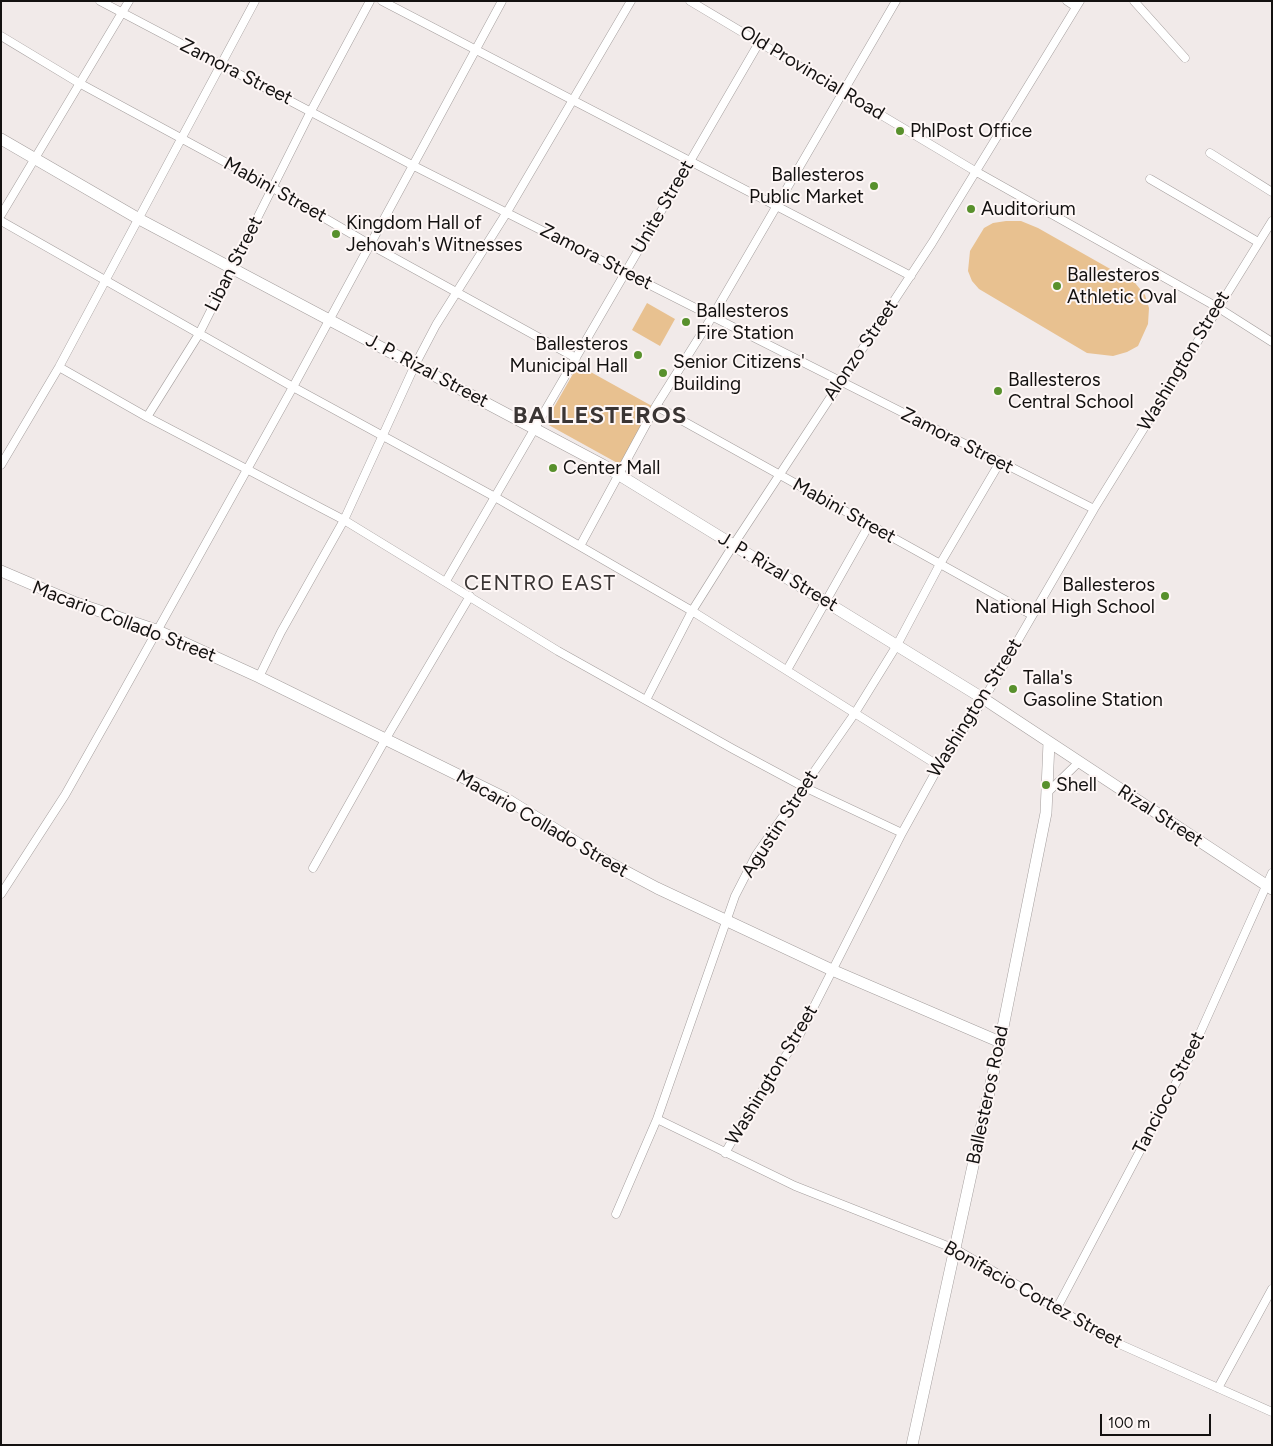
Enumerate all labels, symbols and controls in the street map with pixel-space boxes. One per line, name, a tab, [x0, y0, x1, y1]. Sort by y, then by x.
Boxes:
street label: Old Provincial Road	[736, 21, 888, 125]
street label: Zamora Street	[176, 34, 296, 110]
place label: PhlPost Office	[910, 120, 1032, 142]
marker: PhlPost Office	[894, 125, 906, 137]
street label: Mabini Street	[220, 152, 330, 228]
street label: Unite Street	[627, 156, 699, 258]
place label: Ballesteros Public Market	[749, 164, 864, 208]
marker: Ballesteros Public Market	[868, 180, 880, 192]
place label: Auditorium	[981, 198, 1076, 220]
marker: Auditorium	[965, 203, 977, 215]
place label: Kingdom Hall of Jehovah's Witnesses	[346, 212, 523, 256]
street label: Liban Street	[200, 213, 268, 315]
street label: Zamora Street	[536, 219, 656, 295]
marker: Kingdom Hall of Jehovah's Witnesses	[330, 228, 342, 240]
place label: Ballesteros Athletic Oval	[1067, 264, 1177, 308]
marker: Ballesteros Athletic Oval	[1051, 280, 1063, 292]
street label: Washington Street	[1133, 287, 1235, 435]
street label: Alonzo Street	[819, 295, 903, 405]
place label: Ballesteros Fire Station	[696, 300, 794, 344]
marker: Ballesteros Fire Station	[680, 316, 692, 328]
street label: J. P. Rizal Street	[362, 329, 492, 413]
place label: Ballesteros Municipal Hall	[510, 333, 628, 377]
marker: Ballesteros Municipal Hall	[632, 349, 644, 361]
place label: Senior Citizens' Building	[673, 351, 805, 395]
marker: Senior Citizens' Building	[657, 367, 669, 379]
place label: Ballesteros Central School	[1008, 369, 1134, 413]
marker: Ballesteros Central School	[992, 385, 1004, 397]
district label: BALLESTEROS	[511, 402, 689, 430]
street label: Zamora Street	[897, 403, 1017, 479]
place label: Center Mall	[563, 457, 660, 479]
marker: Center Mall	[547, 462, 559, 474]
street label: Mabini Street	[789, 473, 899, 549]
street label: J. P. Rizal Street	[714, 527, 842, 617]
district label: CENTRO EAST	[463, 571, 617, 597]
place label: Ballesteros National High School	[975, 574, 1155, 618]
street label: Macario Collado Street	[29, 576, 219, 668]
marker: Ballesteros National High School	[1159, 590, 1171, 602]
street label: Washington Street	[923, 634, 1027, 782]
place label: Talla's Gasoline Station	[1023, 667, 1163, 711]
marker: Talla's Gasoline Station	[1007, 683, 1019, 695]
street label: Macario Collado Street	[452, 765, 632, 883]
street label: Agustin Street	[737, 766, 823, 882]
place label: Shell	[1056, 774, 1097, 796]
marker: Shell	[1040, 779, 1052, 791]
street label: Rizal Street	[1113, 780, 1207, 852]
street label: Washington Street	[721, 1001, 823, 1149]
street label: Ballesteros Road	[962, 1024, 1014, 1166]
street label: Tancioco Street	[1128, 1028, 1210, 1158]
street label: Bonifacio Cortez Street	[940, 1236, 1126, 1354]
scale bar	[1103, 1404, 1214, 1436]
text: 100 m	[1108, 1414, 1150, 1432]

